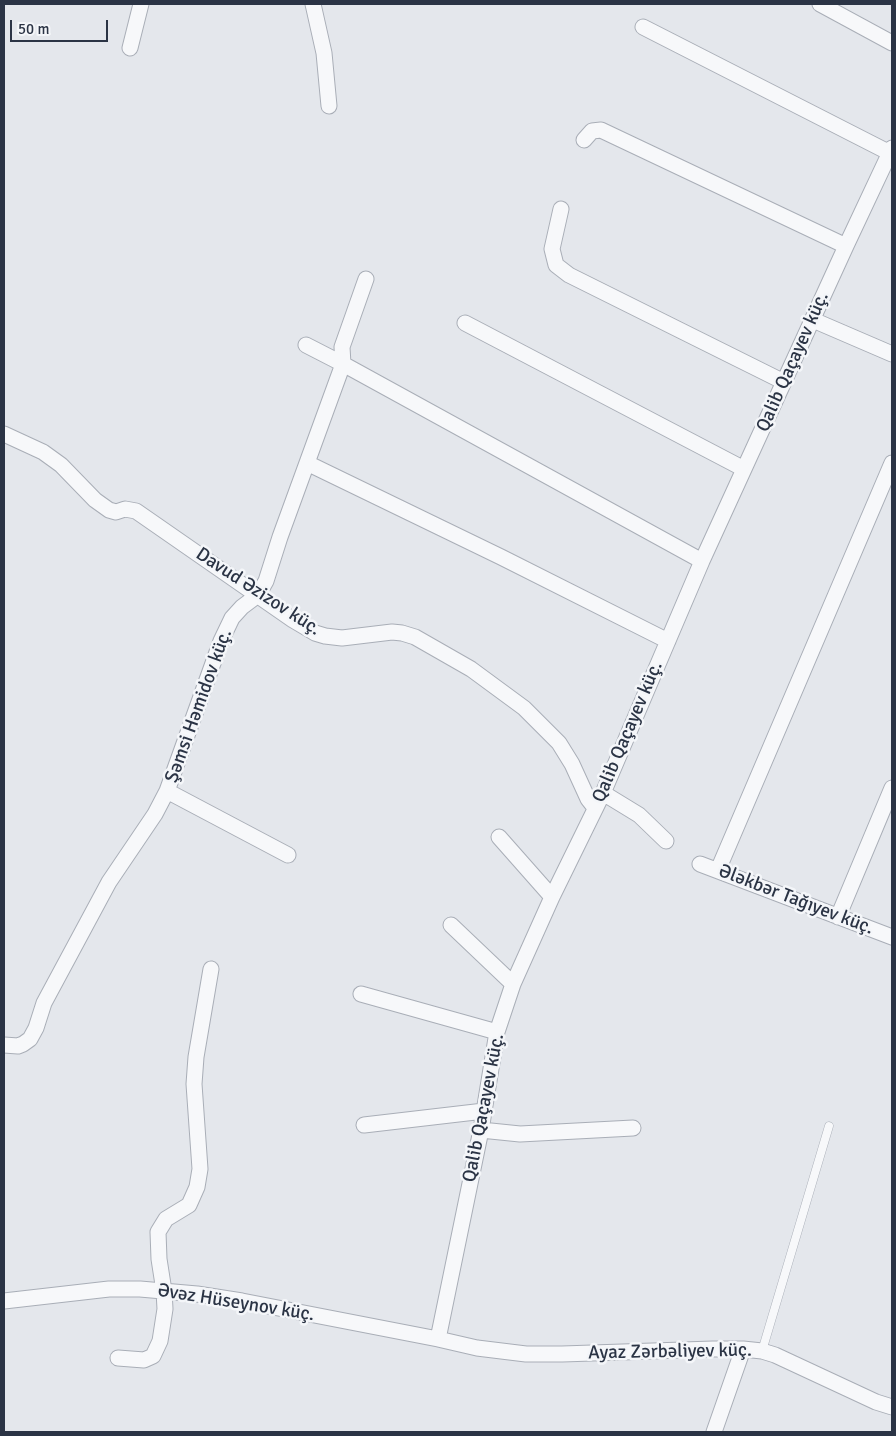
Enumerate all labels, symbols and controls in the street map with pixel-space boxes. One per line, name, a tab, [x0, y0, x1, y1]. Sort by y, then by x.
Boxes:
scale bar	[12, 10, 110, 42]
text: 50 m	[18, 20, 49, 38]
street label: Qalib Qaçayev küç.	[752, 288, 834, 436]
street label: Davud Əzizov küç.	[191, 543, 325, 641]
street label: Şəmsi Həmidov küç.	[161, 626, 237, 786]
street label: Qalib Qaçayev küç.	[588, 658, 668, 806]
street label: Ələkbər Tağıyev küç.	[715, 860, 877, 940]
street label: Qalib Qaçayev küç.	[458, 1032, 510, 1184]
street label: Əvəz Hüseynov küç.	[156, 1279, 316, 1327]
street label: Ayaz Zərbəliyev küç.	[588, 1339, 752, 1365]

